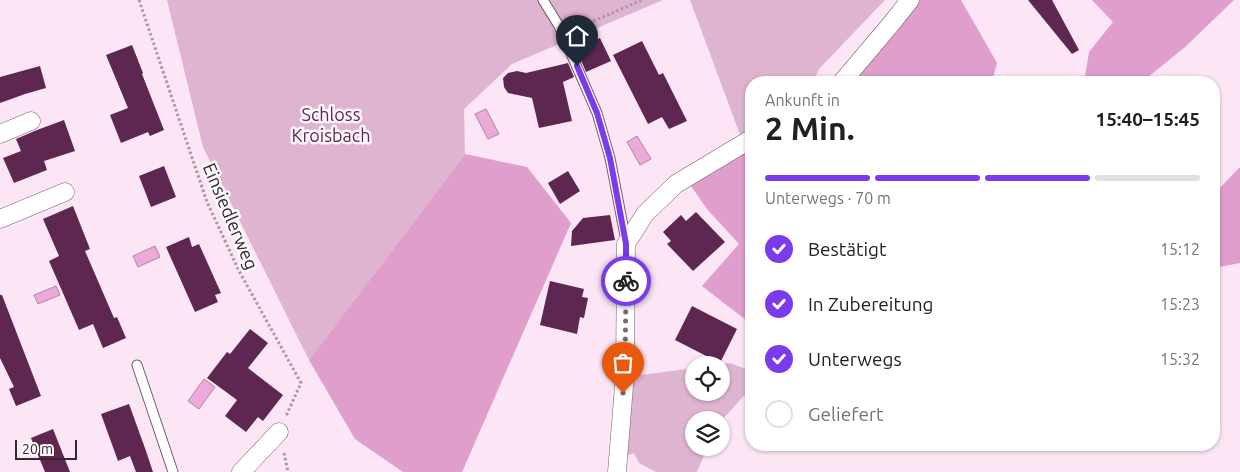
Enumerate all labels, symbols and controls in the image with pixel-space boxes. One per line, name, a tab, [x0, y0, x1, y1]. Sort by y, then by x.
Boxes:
pin	[556, 15, 598, 66]
icon: home	[563, 22, 591, 50]
text: Ankunft in	[765, 91, 840, 109]
park label: Schloss Kroisbach	[292, 104, 370, 145]
text: 15:40–15:45	[1095, 108, 1200, 130]
text: 2 Min.	[765, 110, 855, 146]
street label: Einsiedlerweg	[200, 160, 262, 272]
text: Unterwegs · 70 m	[765, 189, 891, 207]
icon: check	[765, 235, 793, 263]
text: Bestätigt	[808, 238, 886, 260]
text: 15:12	[1160, 240, 1200, 258]
courier	[601, 256, 651, 306]
icon: bike	[612, 267, 640, 295]
icon: check	[765, 290, 793, 318]
text: In Zubereitung	[808, 293, 934, 315]
text: 15:23	[1160, 295, 1200, 313]
pin	[602, 342, 644, 393]
icon: check	[765, 345, 793, 373]
text: Unterwegs	[808, 348, 902, 370]
icon: bag	[609, 349, 637, 377]
text: 15:32	[1160, 350, 1200, 368]
map controls	[685, 356, 730, 456]
button: locate	[685, 356, 730, 401]
text: Geliefert	[808, 403, 884, 425]
button: layers	[685, 411, 730, 456]
scale bar	[15, 437, 78, 460]
text: 20 m	[22, 441, 53, 457]

